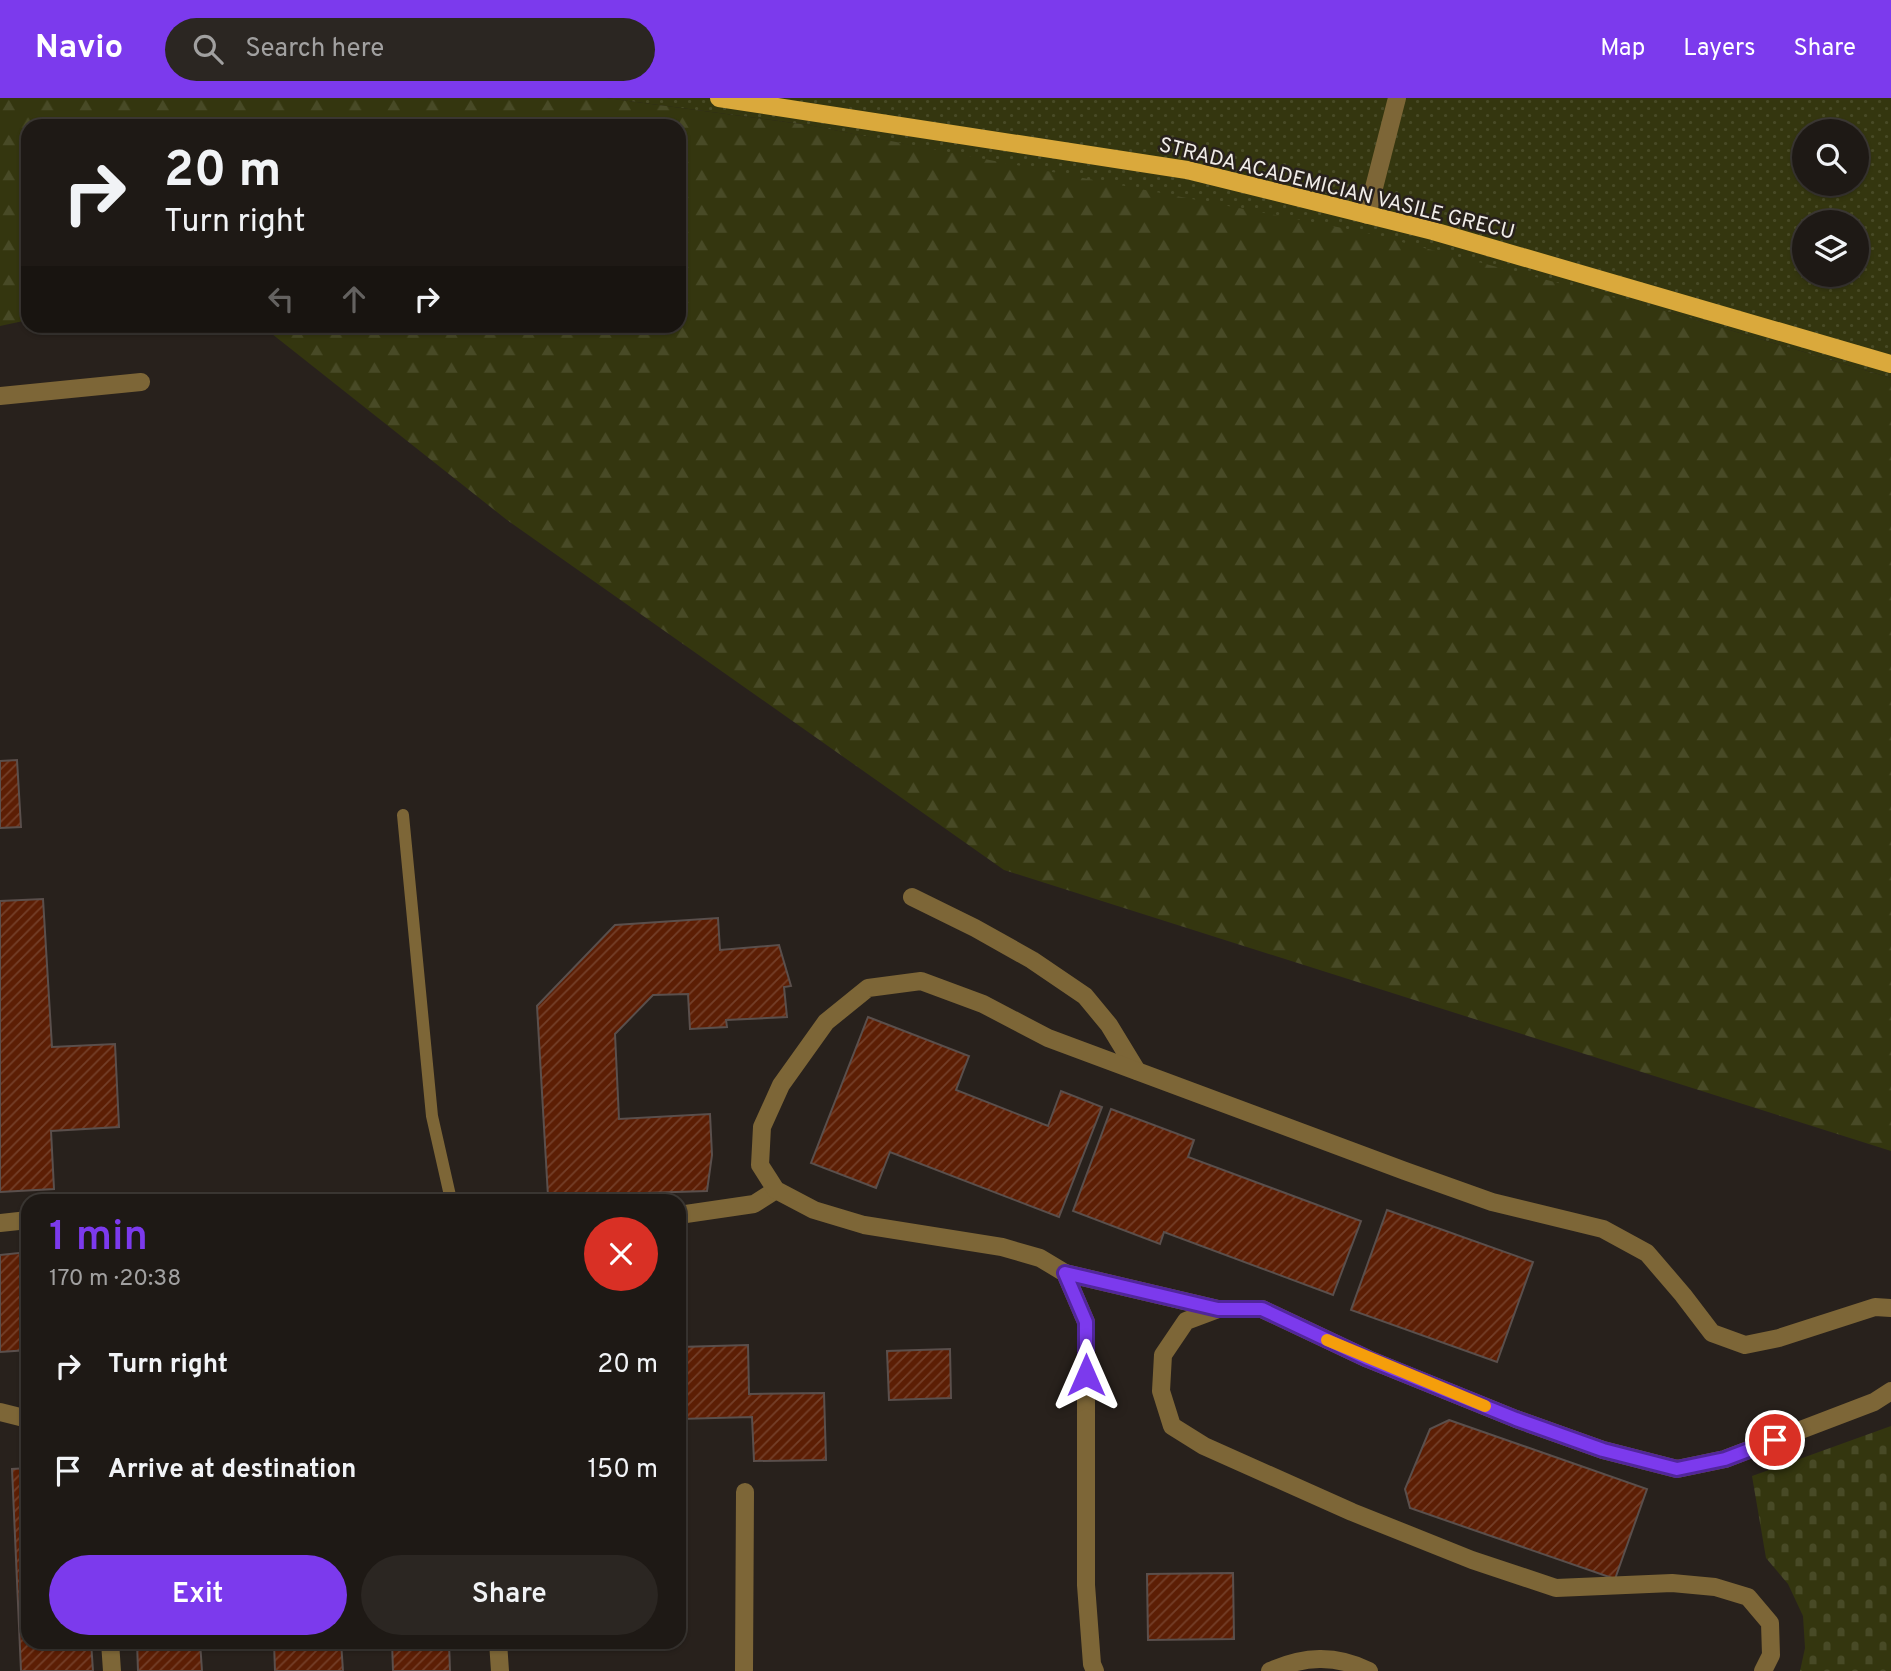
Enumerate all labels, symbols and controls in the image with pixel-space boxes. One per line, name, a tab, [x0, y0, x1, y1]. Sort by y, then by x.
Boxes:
search box	[165, 18, 655, 81]
text: Navio	[35, 28, 123, 70]
icon: search	[189, 30, 227, 68]
text: Search here	[245, 33, 384, 66]
text: Map	[1600, 34, 1645, 64]
text: Layers	[1683, 34, 1755, 64]
text: Share	[1793, 34, 1856, 64]
map controls	[1792, 119, 1869, 287]
button: search	[1792, 119, 1869, 196]
street label: STRADA ACADEMICIAN VASILE GRECU	[1156, 132, 1517, 247]
text: 20 m	[164, 142, 281, 204]
icon: right	[49, 147, 140, 238]
text: Turn right	[164, 203, 306, 243]
button: layers	[1792, 210, 1869, 287]
icon: left	[262, 280, 300, 318]
icon: ahead	[335, 280, 373, 318]
icon: right	[408, 280, 446, 318]
text: 1 min	[49, 1212, 148, 1265]
button: close	[584, 1217, 658, 1291]
text: 170 m · 20:38	[49, 1265, 181, 1294]
position arrow	[1049, 1338, 1123, 1412]
icon: right	[49, 1347, 87, 1385]
text: Turn right	[108, 1349, 228, 1382]
text: 20 m	[597, 1349, 658, 1382]
pin	[1745, 1410, 1805, 1470]
icon: arrive	[1756, 1421, 1794, 1459]
icon: arrive	[49, 1452, 87, 1490]
text: Arrive at destination	[108, 1454, 356, 1487]
text: 150 m	[587, 1454, 658, 1487]
button: Exit	[49, 1555, 347, 1635]
button: Share	[361, 1555, 658, 1635]

